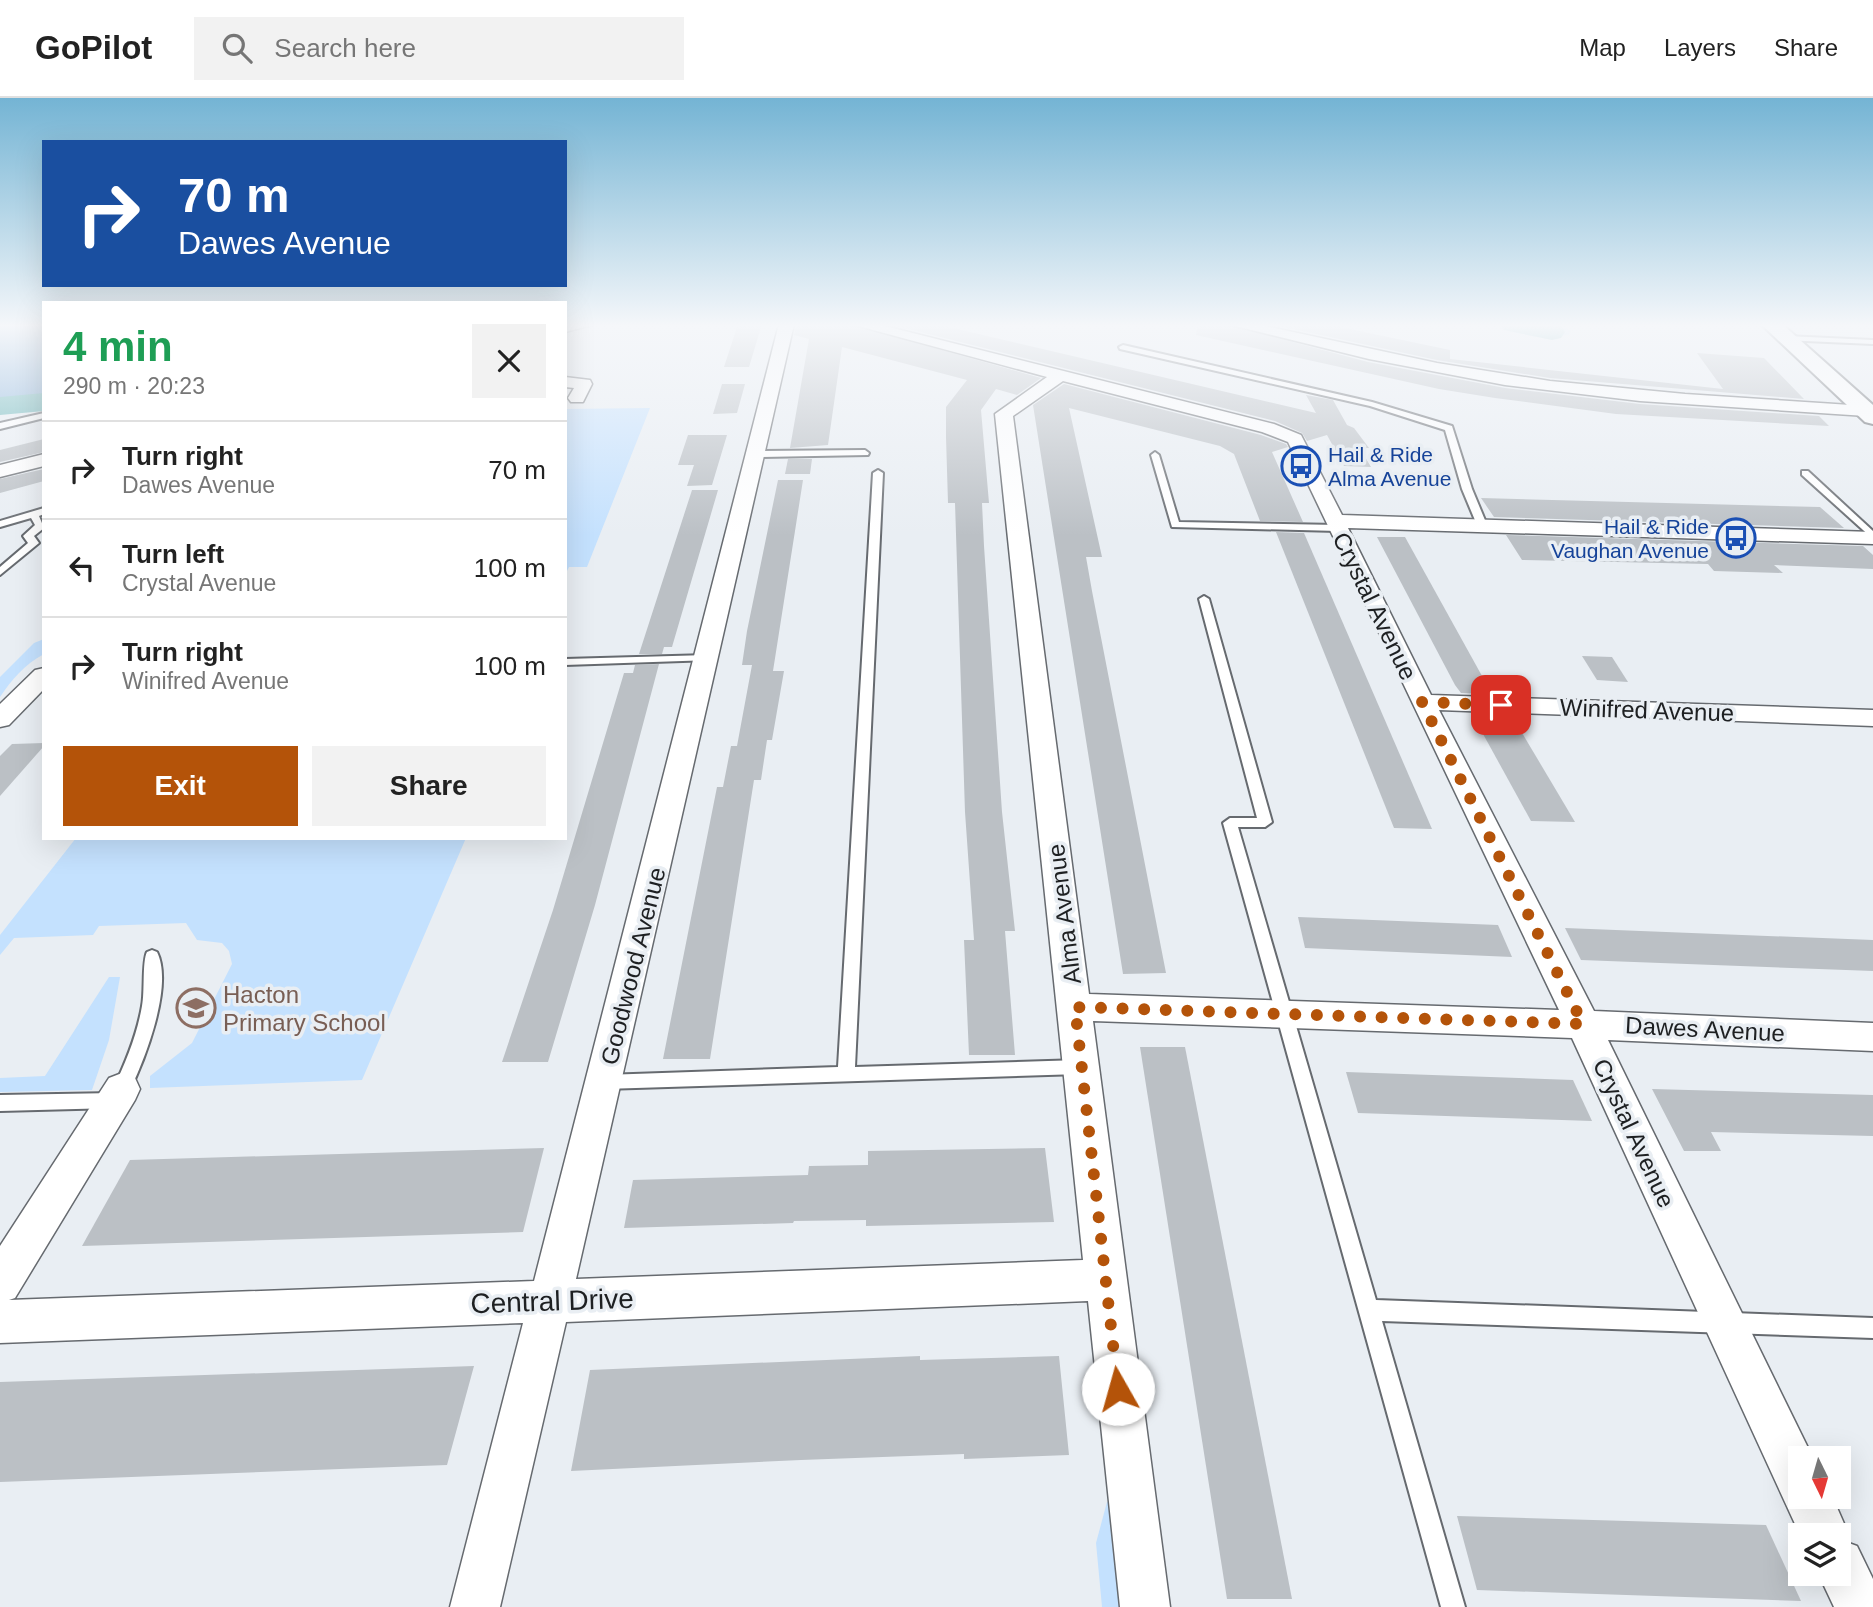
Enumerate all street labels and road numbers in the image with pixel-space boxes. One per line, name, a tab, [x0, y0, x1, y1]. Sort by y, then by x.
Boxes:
street label: Crystal Avenue	[1328, 528, 1422, 684]
street label: Winifred Avenue	[1559, 693, 1735, 727]
street label: Alma Avenue	[1042, 842, 1086, 986]
street label: Goodwood Avenue	[595, 865, 671, 1067]
street label: Dawes Avenue	[1625, 1011, 1785, 1047]
street label: Crystal Avenue	[1588, 1054, 1680, 1212]
street label: Central Drive	[470, 1283, 634, 1319]

